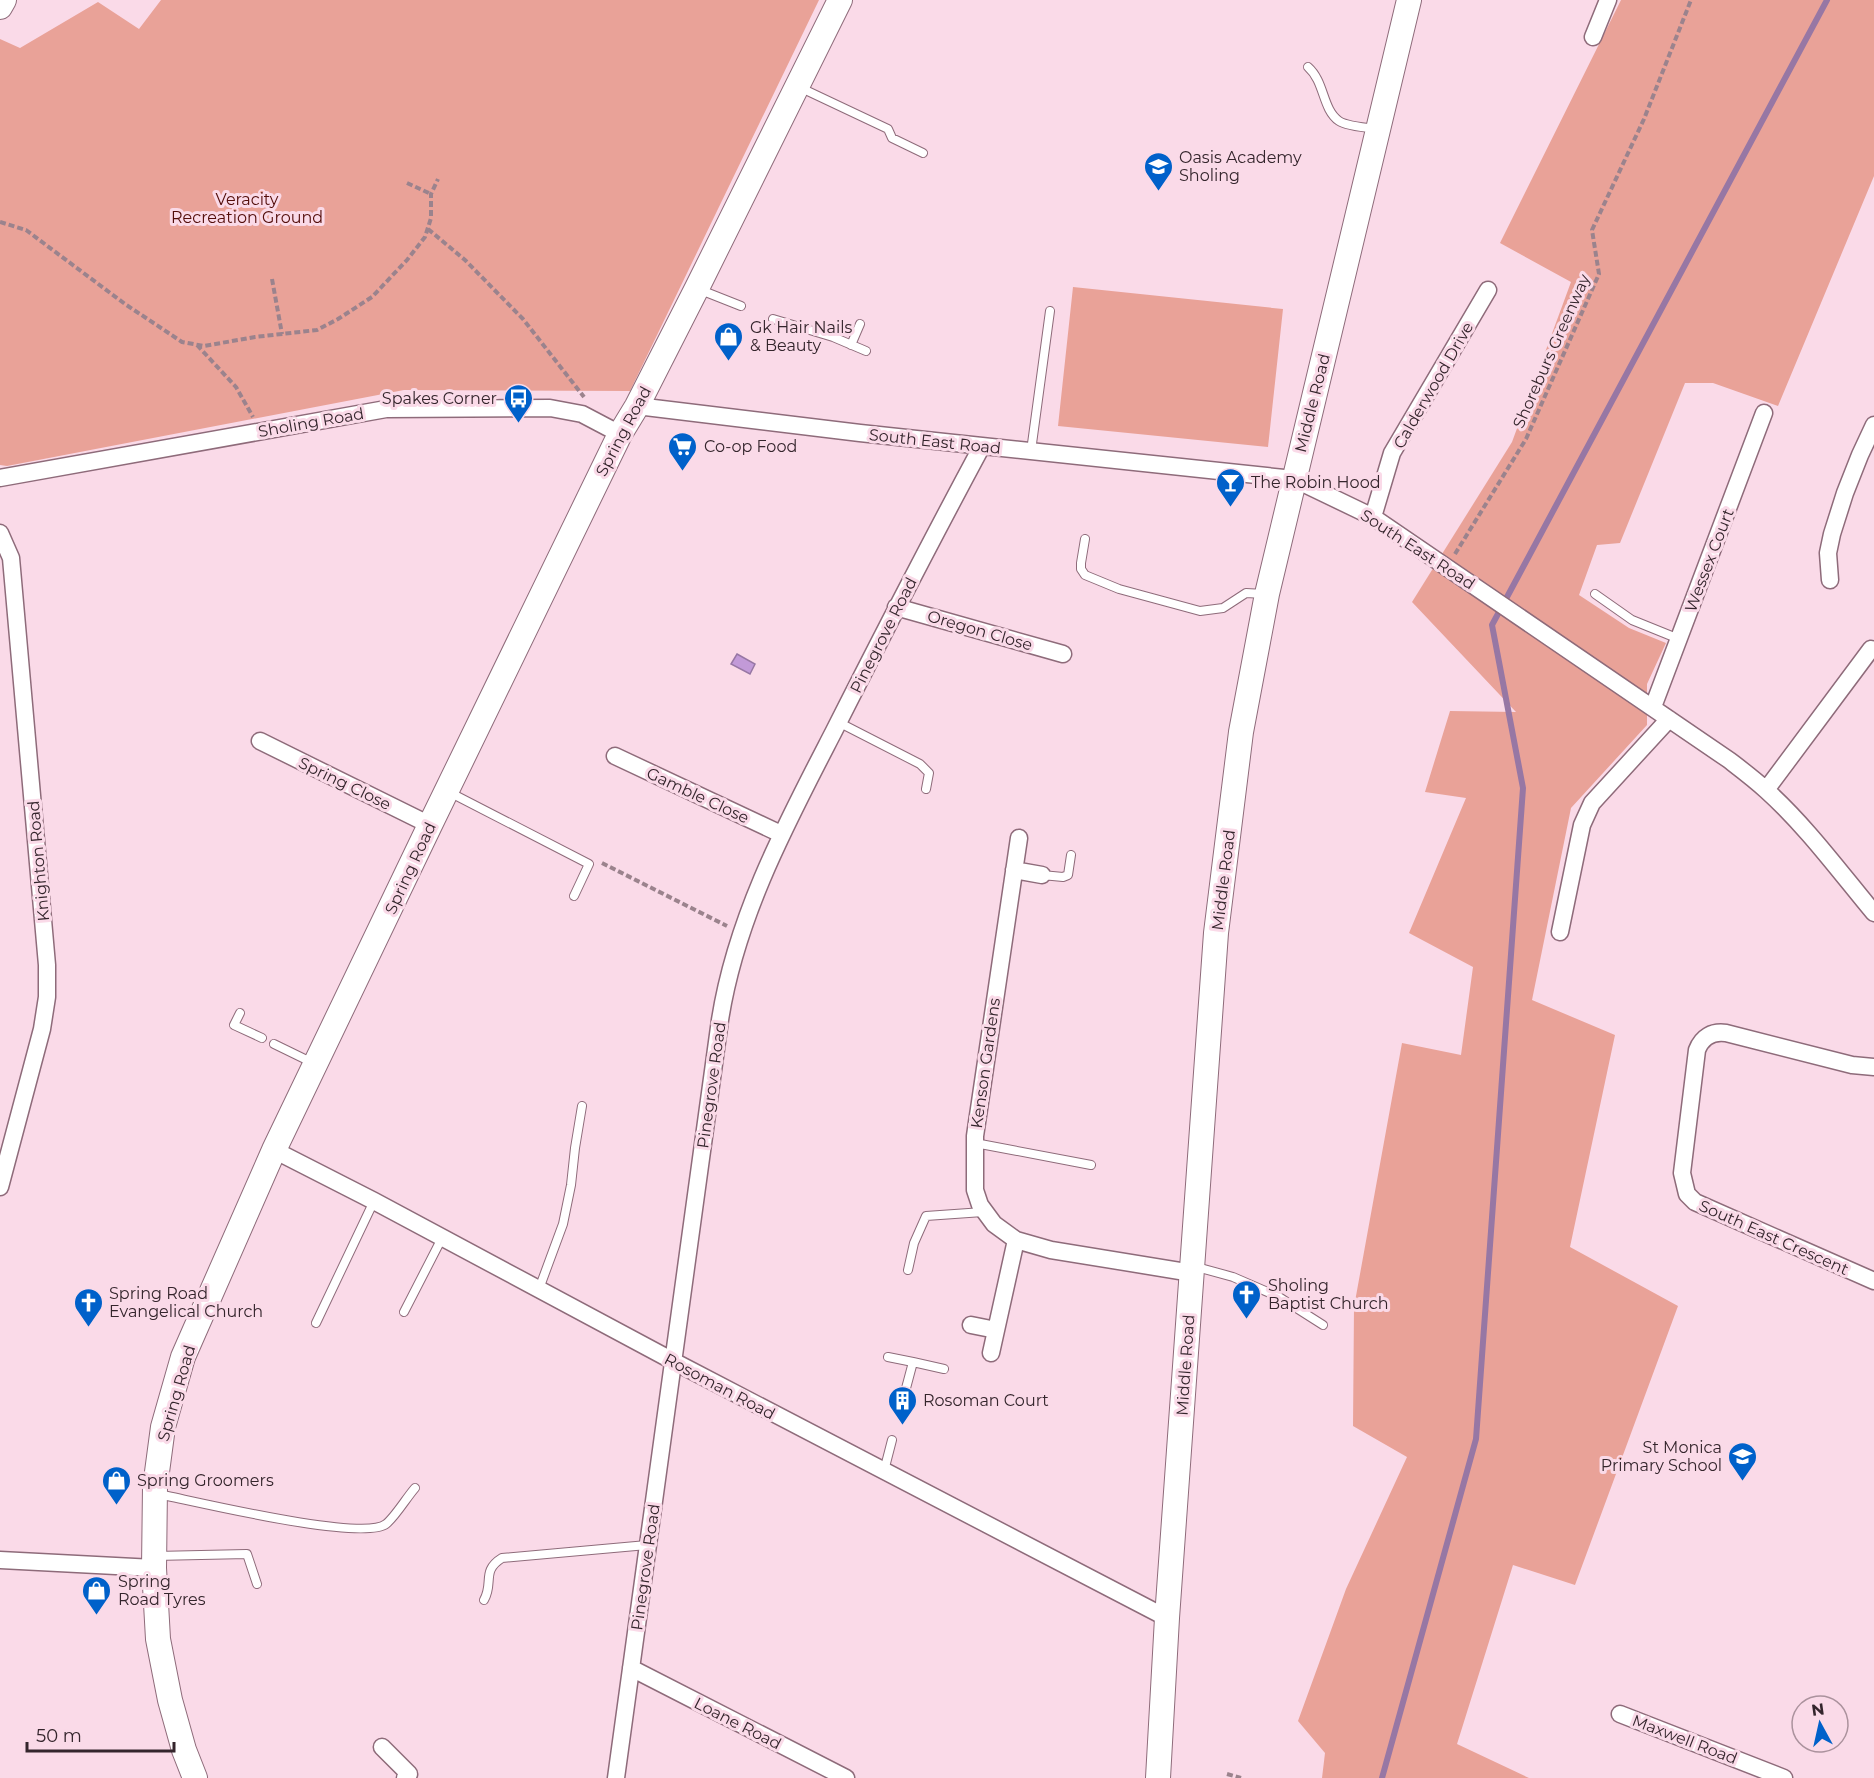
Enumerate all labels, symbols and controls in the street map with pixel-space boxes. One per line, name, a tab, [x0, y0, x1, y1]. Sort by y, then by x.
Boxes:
place label: Oasis Academy Sholing	[1179, 148, 1302, 185]
school or university icon: Oasis Academy Sholing	[1142, 150, 1174, 192]
park label: Veracity Recreation Ground	[171, 190, 323, 227]
street label: Shoreburs Greenway	[1509, 271, 1594, 431]
place label: Gk Hair Nails & Beauty	[750, 318, 853, 355]
street label: Calderwood Drive	[1389, 319, 1477, 452]
shop icon: Gk Hair Nails & Beauty	[713, 320, 745, 362]
street label: Middle Road	[1291, 352, 1334, 455]
bus stop icon: Spakes Corner	[502, 382, 534, 424]
street label: Spring Road	[592, 383, 655, 479]
place label: Spakes Corner	[382, 389, 497, 408]
street label: Sholing Road	[257, 404, 365, 441]
street label: South East Road	[868, 425, 1002, 458]
supermarket icon: Co-op Food	[667, 430, 699, 472]
place label: Co-op Food	[704, 437, 797, 456]
bar icon: The Robin Hood	[1214, 466, 1246, 508]
place label: The Robin Hood	[1251, 473, 1381, 492]
street label: South East Road	[1357, 505, 1478, 593]
street label: Wessex Court	[1681, 505, 1738, 615]
street label: Pinegrove Road	[846, 574, 921, 696]
street label: Oregon Close	[925, 606, 1035, 655]
street label: Spring Close	[295, 753, 394, 814]
street label: Gamble Close	[643, 763, 752, 828]
street label: Knighton Road	[24, 800, 53, 922]
street label: Spring Road	[381, 819, 440, 917]
street label: Middle Road	[1208, 829, 1239, 931]
street label: Kenson Gardens	[967, 996, 1004, 1129]
street label: Pinegrove Road	[693, 1021, 730, 1149]
street label: South East Crescent	[1696, 1196, 1852, 1279]
place label: Sholing Baptist Church	[1268, 1276, 1388, 1313]
church icon: Sholing Baptist Church	[1231, 1278, 1263, 1320]
place label: Spring Road Evangelical Church	[109, 1284, 263, 1321]
church icon: Spring Road Evangelical Church	[72, 1286, 104, 1328]
street label: Middle Road	[1172, 1314, 1199, 1416]
street label: Spring Road	[154, 1343, 199, 1443]
street label: Rosoman Road	[661, 1349, 778, 1424]
building icon: Rosoman Court	[886, 1384, 918, 1426]
place label: Rosoman Court	[923, 1391, 1049, 1410]
place label: St Monica Primary School	[1601, 1438, 1722, 1475]
school or university icon: St Monica Primary School	[1727, 1440, 1759, 1482]
shop icon: Spring Groomers	[100, 1464, 132, 1506]
place label: Spring Groomers	[137, 1471, 274, 1490]
street label: Pinegrove Road	[627, 1503, 664, 1631]
place label: Spring Road Tyres	[118, 1572, 206, 1609]
shop icon: Spring Road Tyres	[81, 1574, 113, 1616]
street label: Loane Road	[691, 1693, 785, 1754]
north arrow	[1790, 1694, 1850, 1754]
text: N	[1810, 1699, 1826, 1720]
street label: Maxwell Road	[1630, 1711, 1740, 1768]
scale bar	[27, 1715, 174, 1753]
text: 50 m	[36, 1725, 82, 1747]

